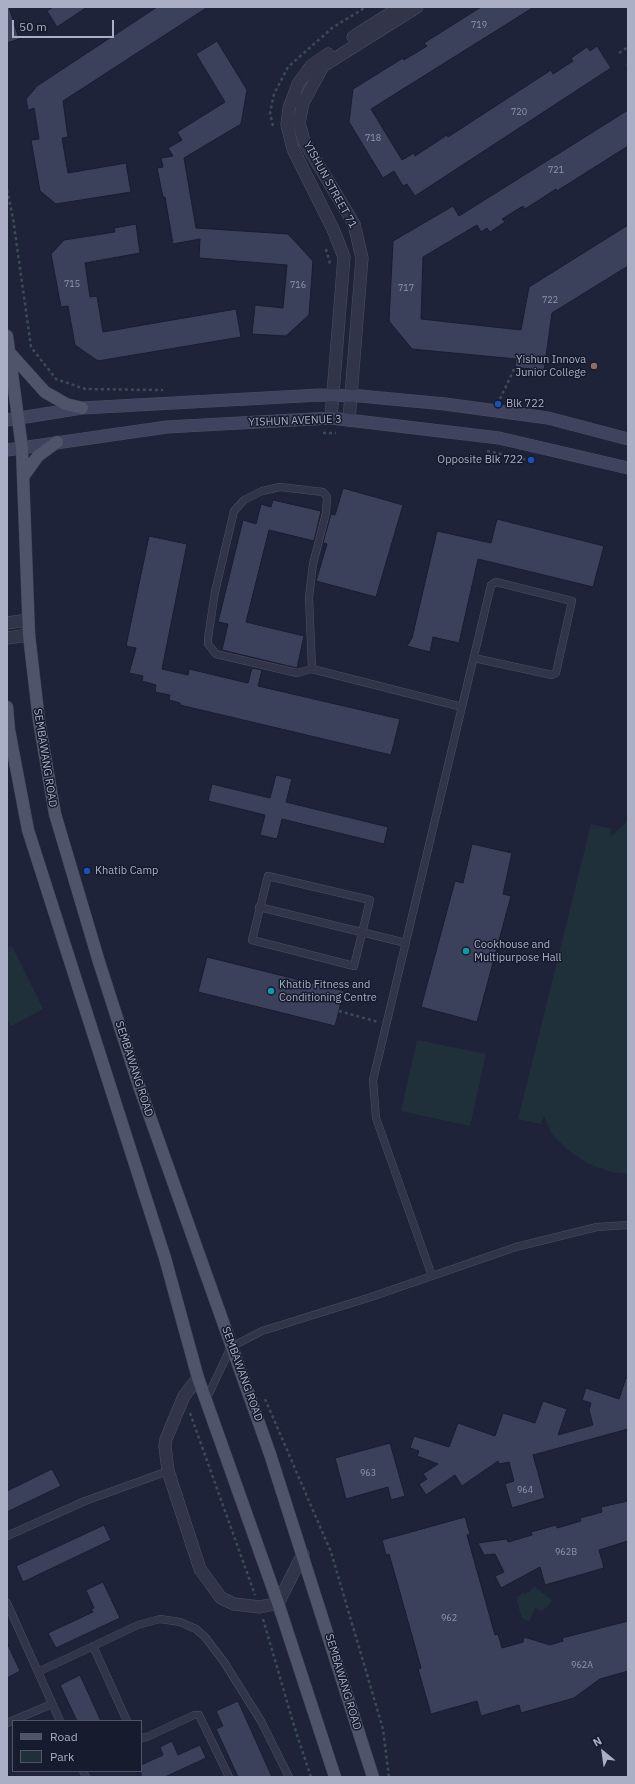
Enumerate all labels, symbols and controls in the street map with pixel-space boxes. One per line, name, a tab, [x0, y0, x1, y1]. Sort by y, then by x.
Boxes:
scale bar	[14, 12, 116, 38]
text: 50 m	[19, 19, 47, 34]
house number: 719	[471, 20, 487, 30]
house number: 720	[511, 107, 527, 117]
house number: 718	[365, 133, 381, 143]
street label: YISHUN STREET 71	[301, 139, 359, 231]
house number: 721	[548, 165, 564, 175]
house number: 715	[64, 279, 80, 289]
house number: 716	[290, 280, 306, 290]
house number: 717	[398, 283, 414, 293]
house number: 722	[542, 295, 558, 305]
place label: Yishun Innova Junior College	[516, 353, 586, 379]
marker: Yishun Innova Junior College	[589, 361, 599, 371]
place label: Blk 722	[506, 397, 544, 411]
marker: Blk 722	[493, 399, 503, 409]
street label: YISHUN AVENUE 3	[248, 413, 342, 429]
place label: Opposite Blk 722	[437, 453, 523, 467]
marker: Opposite Blk 722	[526, 455, 536, 465]
street label: SEMBAWANG ROAD	[31, 708, 59, 808]
place label: Khatib Camp	[95, 864, 158, 878]
marker: Khatib Camp	[82, 866, 92, 876]
place label: Cookhouse and Multipurpose Hall	[474, 938, 562, 964]
marker: Cookhouse and Multipurpose Hall	[461, 946, 471, 956]
place label: Khatib Fitness and Conditioning Centre	[279, 978, 377, 1004]
marker: Khatib Fitness and Conditioning Centre	[266, 986, 276, 996]
street label: SEMBAWANG ROAD	[112, 1020, 156, 1118]
street label: SEMBAWANG ROAD	[219, 1325, 265, 1423]
house number: 963	[360, 1468, 376, 1478]
house number: 964	[517, 1485, 533, 1495]
house number: 962B	[555, 1547, 577, 1557]
house number: 962	[441, 1613, 457, 1623]
street label: SEMBAWANG ROAD	[322, 1632, 364, 1732]
house number: 962A	[571, 1660, 593, 1670]
legend	[12, 1720, 142, 1772]
text: Road	[50, 1729, 78, 1744]
north arrow	[583, 1732, 623, 1772]
text: N	[590, 1733, 604, 1750]
text: Park	[50, 1749, 74, 1764]

